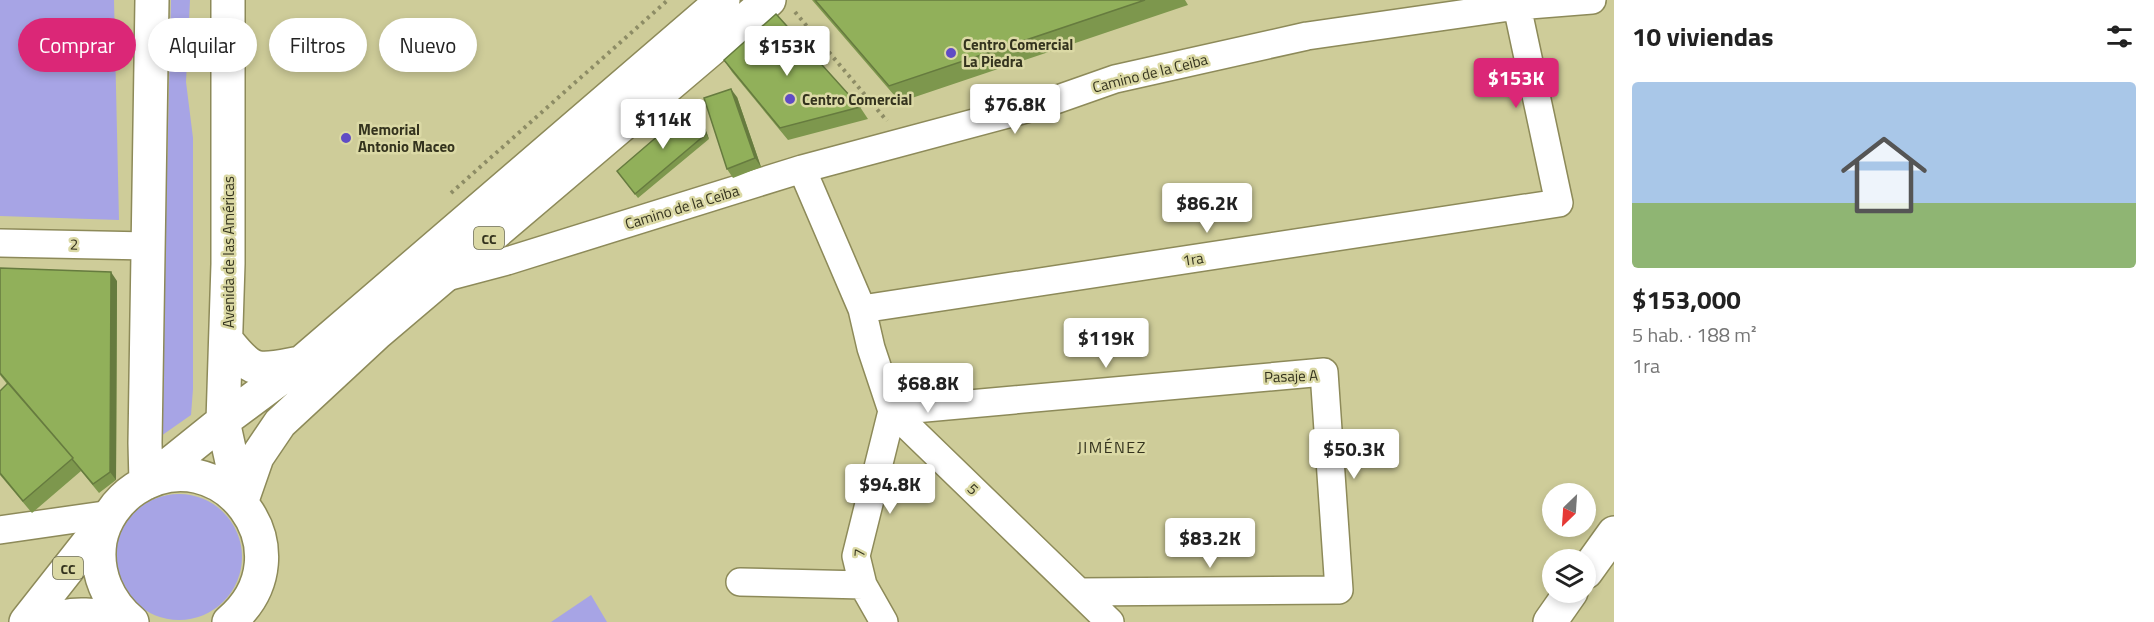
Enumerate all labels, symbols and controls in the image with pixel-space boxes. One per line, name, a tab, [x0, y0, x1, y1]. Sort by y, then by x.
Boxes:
text: 10 viviendas	[1632, 17, 1774, 56]
chip: Comprar	[18, 18, 136, 72]
chip: Alquilar	[148, 18, 257, 72]
chip: Filtros	[269, 18, 367, 72]
chip: Nuevo	[379, 18, 477, 72]
icon: filters	[2103, 20, 2136, 53]
pin: $153K	[745, 26, 829, 77]
text: $153K	[759, 30, 815, 61]
place label: Centro Comercial La Piedra	[963, 33, 1073, 73]
marker: Centro Comercial La Piedra	[944, 46, 958, 60]
street label: Camino de la Ceiba	[1090, 47, 1211, 98]
pin: $153K	[1474, 58, 1558, 109]
text: $153K	[1488, 62, 1544, 93]
pin: $76.8K	[966, 84, 1064, 135]
place label: Centro Comercial	[802, 88, 912, 111]
text: $76.8K	[984, 88, 1046, 119]
marker: Centro Comercial	[783, 92, 797, 106]
pin: $114K	[621, 99, 705, 150]
text: $114K	[635, 103, 691, 134]
place label: Memorial Antonio Maceo	[358, 118, 455, 158]
icon: home	[1830, 121, 1938, 229]
marker: Memorial Antonio Maceo	[339, 131, 353, 145]
street label: Avenida de las Américas	[217, 176, 240, 328]
street label: Camino de la Ceiba	[622, 179, 742, 235]
pin: $86.2K	[1158, 183, 1256, 234]
text: $86.2K	[1176, 187, 1238, 218]
road number: CC	[474, 227, 504, 249]
street label: 2	[70, 232, 78, 256]
street label: 1ra	[1181, 246, 1206, 272]
text: $153,000	[1632, 280, 1741, 319]
pin: $119K	[1064, 318, 1148, 369]
text: 5 hab. · 188 m²	[1632, 319, 1757, 350]
text: $119K	[1078, 322, 1134, 353]
text: 1ra	[1632, 350, 1660, 381]
pin: $68.8K	[879, 363, 977, 414]
street label: Pasaje A	[1264, 364, 1318, 388]
text: $68.8K	[897, 367, 959, 398]
pin: $50.3K	[1305, 429, 1403, 480]
text: $50.3K	[1323, 433, 1385, 464]
district label: JIMÉNEZ	[1077, 435, 1147, 459]
pin: $94.8K	[841, 464, 939, 515]
text: $94.8K	[859, 468, 921, 499]
street label: 5	[962, 478, 984, 500]
north arrow	[1542, 483, 1596, 537]
map controls	[1542, 483, 1596, 603]
pin: $83.2K	[1161, 518, 1259, 569]
text: $83.2K	[1179, 522, 1241, 553]
street label: 7	[847, 548, 871, 558]
button: layers	[1542, 549, 1596, 603]
road number: CC	[53, 557, 83, 579]

